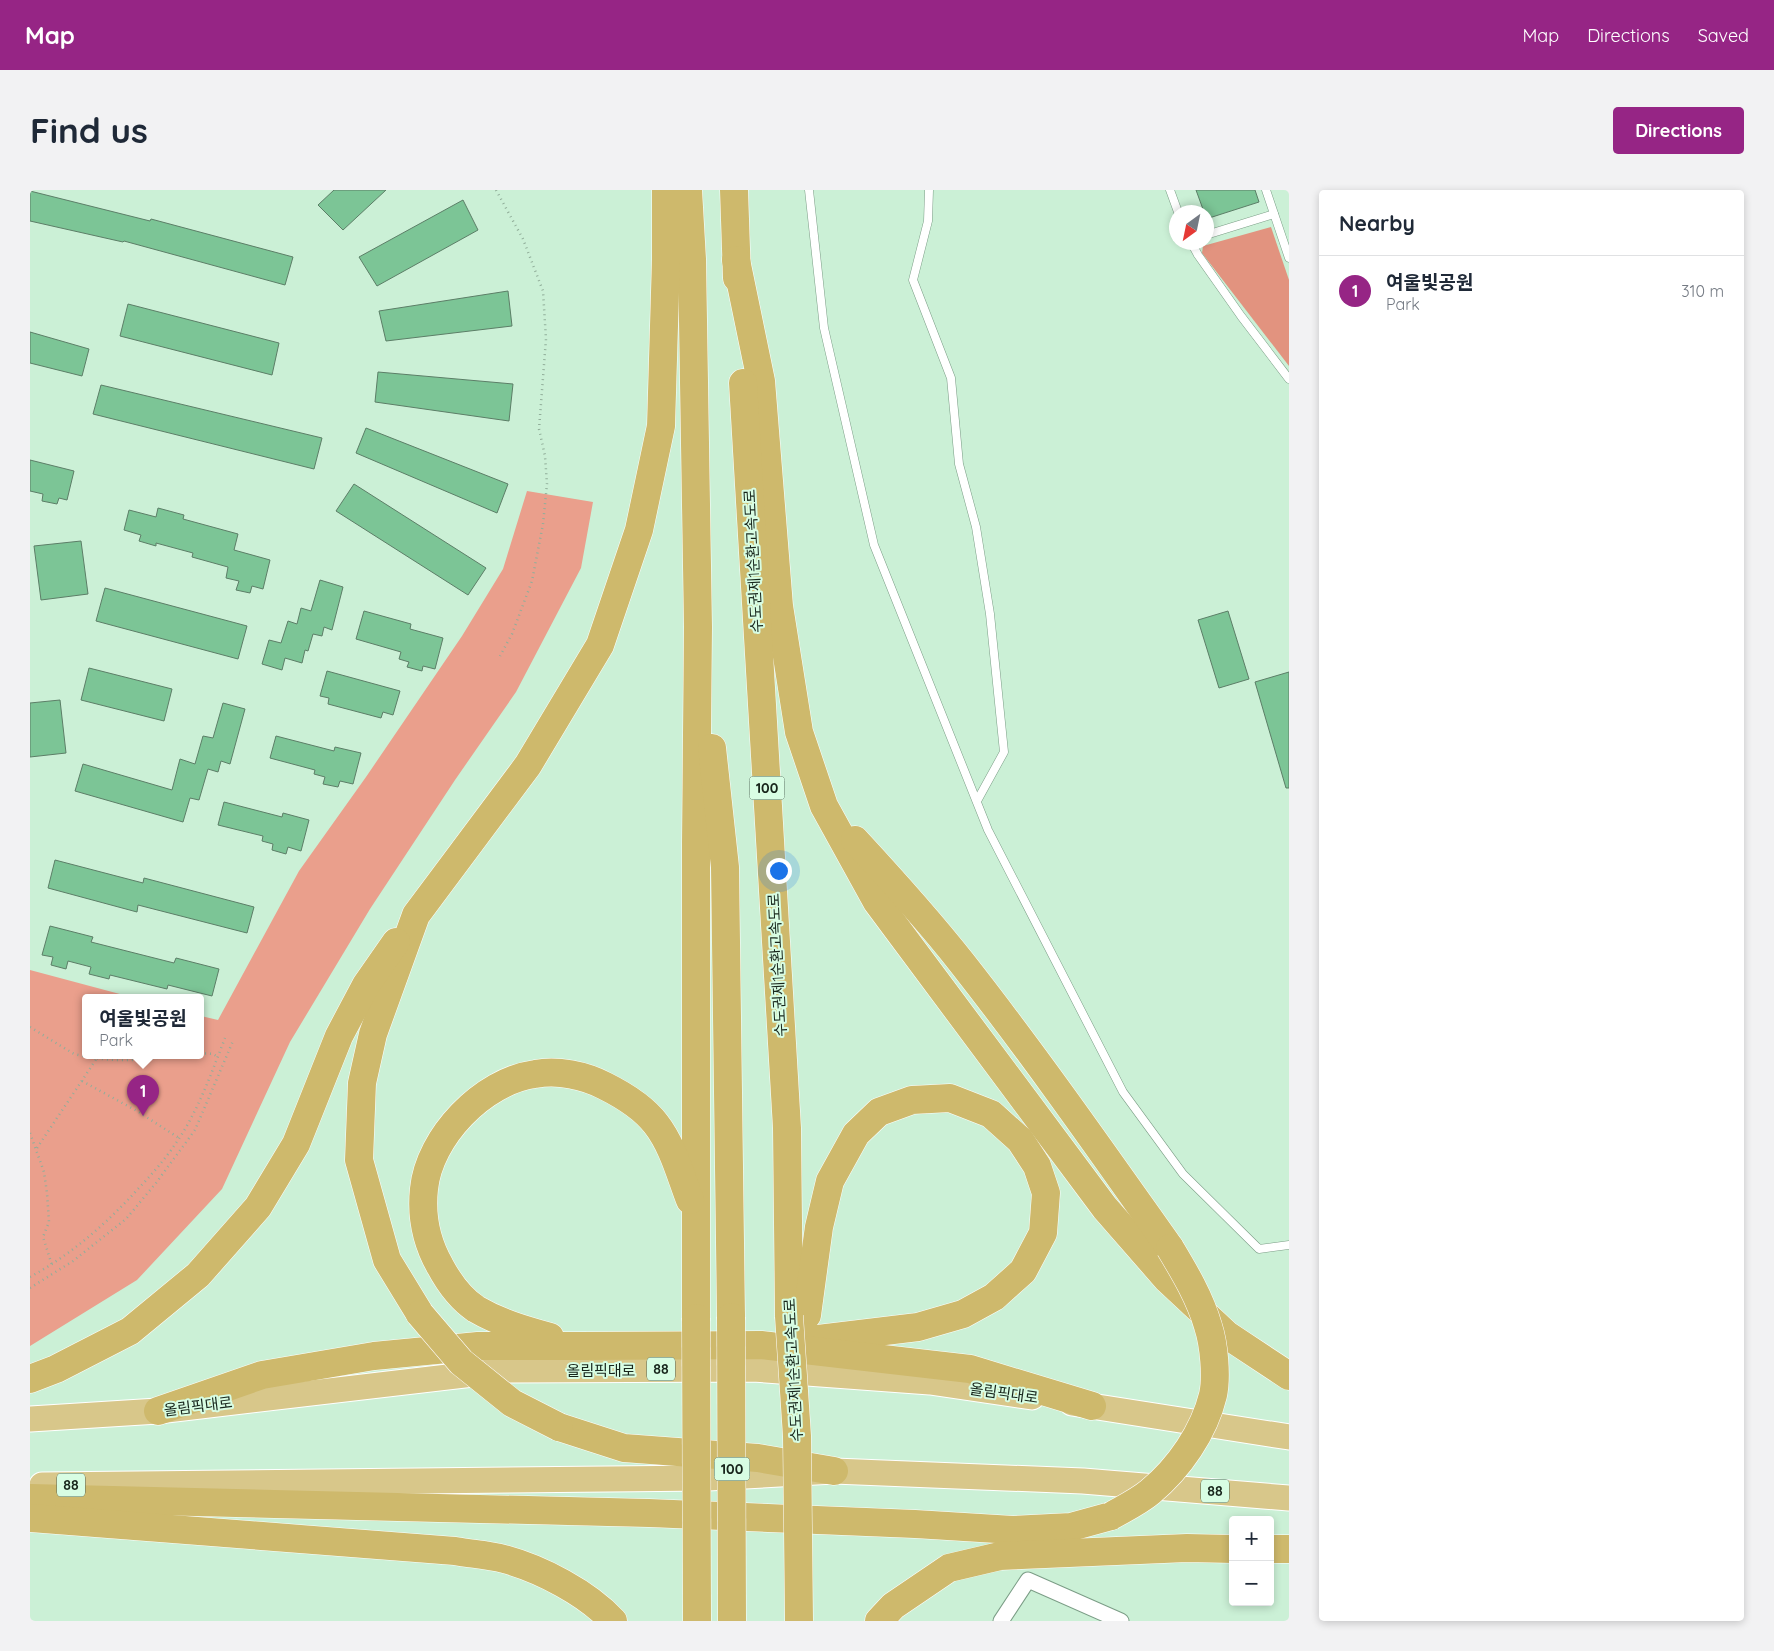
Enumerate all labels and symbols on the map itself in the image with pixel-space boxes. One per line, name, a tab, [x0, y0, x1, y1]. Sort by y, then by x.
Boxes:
north arrow	[1169, 205, 1214, 250]
street label: 수도권제1순환고속도로	[740, 489, 766, 633]
road number: 100	[750, 776, 784, 800]
your location	[766, 858, 792, 884]
street label: 수도권제1순환고속도로	[764, 893, 790, 1037]
pin: 1	[127, 1075, 159, 1116]
street label: 수도권제1순환고속도로	[780, 1298, 806, 1442]
road number: 88	[647, 1358, 675, 1380]
street label: 올림픽대로	[566, 1361, 636, 1380]
street label: 올림픽대로	[969, 1379, 1039, 1407]
street label: 올림픽대로	[163, 1392, 233, 1420]
road number: 100	[714, 1458, 750, 1480]
road number: 88	[57, 1474, 85, 1496]
road number: 88	[1201, 1480, 1229, 1502]

